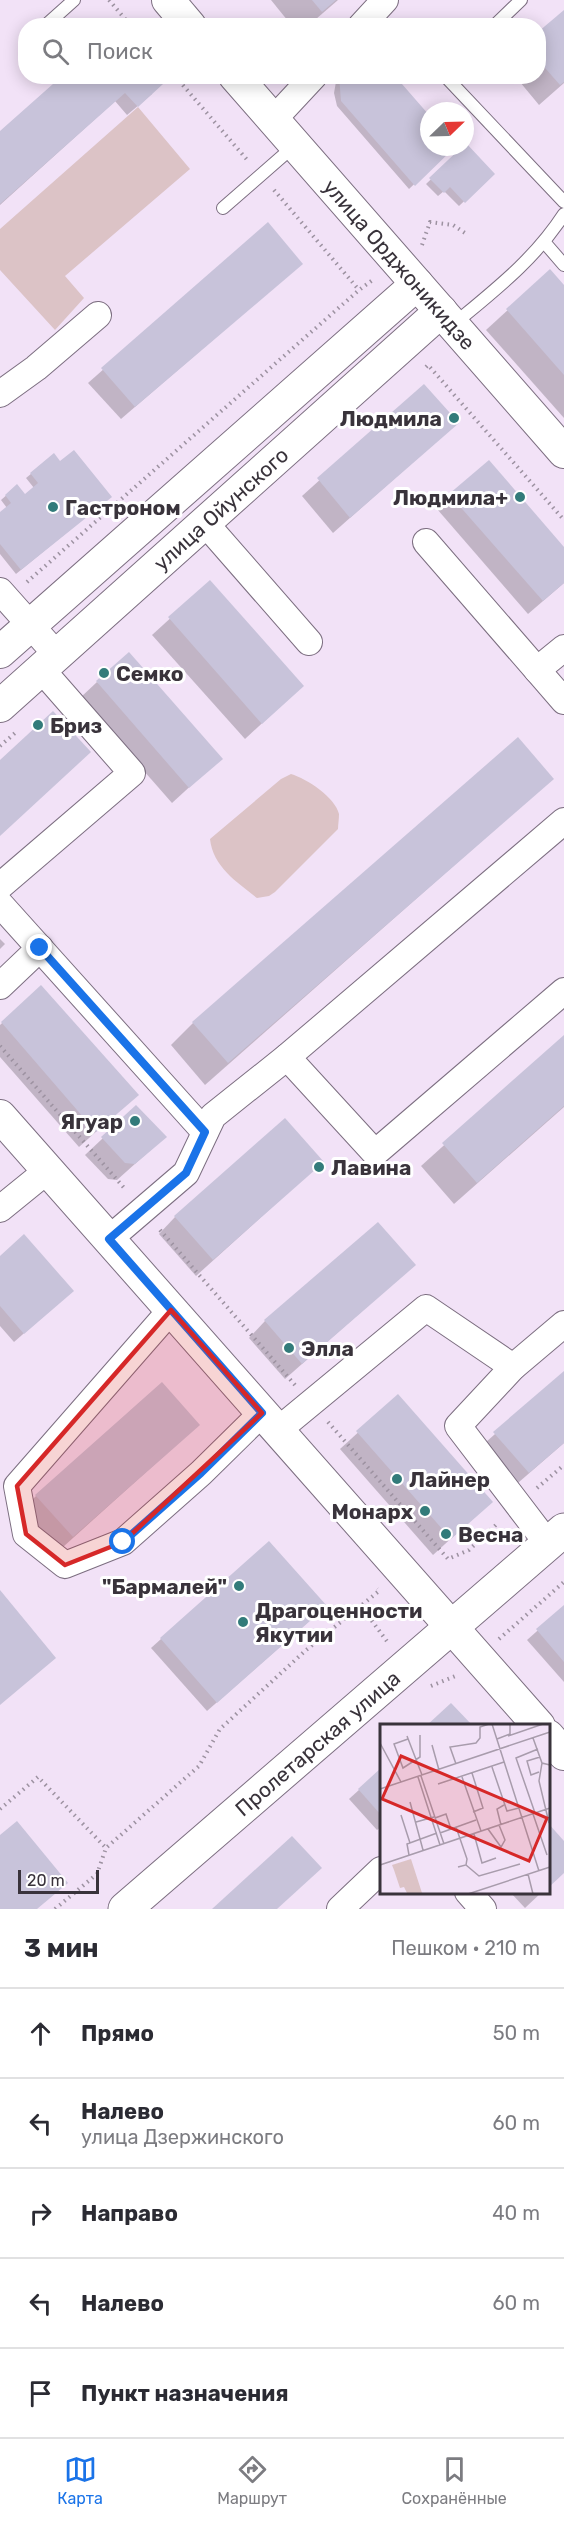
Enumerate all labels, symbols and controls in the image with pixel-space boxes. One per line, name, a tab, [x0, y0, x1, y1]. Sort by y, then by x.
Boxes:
search box	[18, 18, 546, 84]
icon: search	[39, 35, 72, 68]
text: Поиск	[87, 38, 153, 65]
north arrow	[420, 102, 474, 156]
street label: улица Орджоникидзе	[318, 174, 481, 355]
place label: Людмила	[340, 406, 442, 431]
marker: Людмила	[447, 411, 461, 425]
street label: улица Ойунского	[148, 442, 293, 575]
place label: Людмила+	[393, 485, 508, 510]
marker: Людмила+	[513, 490, 527, 504]
place label: Гастроном	[65, 495, 181, 520]
marker: Гастроном	[46, 500, 60, 514]
place label: Семко	[116, 661, 184, 686]
marker: Семко	[97, 666, 111, 680]
place label: Бриз	[50, 713, 102, 738]
marker: Бриз	[31, 718, 45, 732]
route end	[26, 934, 52, 960]
place label: Ягуар	[61, 1109, 123, 1134]
marker: Ягуар	[128, 1114, 142, 1128]
place label: Лавина	[331, 1155, 411, 1180]
marker: Лавина	[312, 1160, 326, 1174]
place label: Элла	[301, 1336, 354, 1361]
marker: Элла	[282, 1341, 296, 1355]
place label: Лайнер	[409, 1467, 490, 1492]
marker: Лайнер	[390, 1472, 404, 1486]
place label: Монарх	[331, 1499, 414, 1524]
marker: Монарх	[418, 1504, 432, 1518]
place label: Весна	[458, 1522, 523, 1547]
marker: Весна	[439, 1527, 453, 1541]
route start	[109, 1528, 135, 1554]
place label: "Бармалей"	[102, 1574, 227, 1599]
marker: "Бармалей"	[232, 1579, 246, 1593]
place label: Драгоценности Якутии	[255, 1598, 422, 1647]
marker: Драгоценности Якутии	[236, 1615, 250, 1629]
street label: Пролетарская улица	[230, 1665, 405, 1821]
inset map	[380, 1724, 549, 1894]
scale bar	[18, 1867, 99, 1894]
text: 20 m	[27, 1871, 65, 1890]
text: 3 мин	[24, 1933, 99, 1964]
text: Пешком · 210 m	[391, 1936, 540, 1960]
icon: ahead	[24, 2017, 57, 2050]
text: Прямо	[81, 2020, 154, 2047]
text: 50 m	[493, 2021, 540, 2045]
text: Налево	[81, 2098, 164, 2125]
icon: left	[24, 2107, 57, 2140]
text: 60 m	[493, 2111, 540, 2135]
text: улица Дзержинского	[81, 2125, 284, 2149]
icon: right	[24, 2197, 57, 2230]
text: Направо	[81, 2200, 178, 2227]
text: 40 m	[492, 2201, 540, 2225]
icon: left	[24, 2287, 57, 2320]
text: Налево	[81, 2290, 164, 2317]
text: 60 m	[493, 2291, 540, 2315]
icon: arrive	[24, 2377, 57, 2410]
text: Пункт назначения	[81, 2380, 289, 2407]
tab: Карта	[57, 2453, 103, 2508]
tab: Маршрут	[217, 2453, 287, 2508]
tab: Сохранённые	[401, 2453, 507, 2508]

